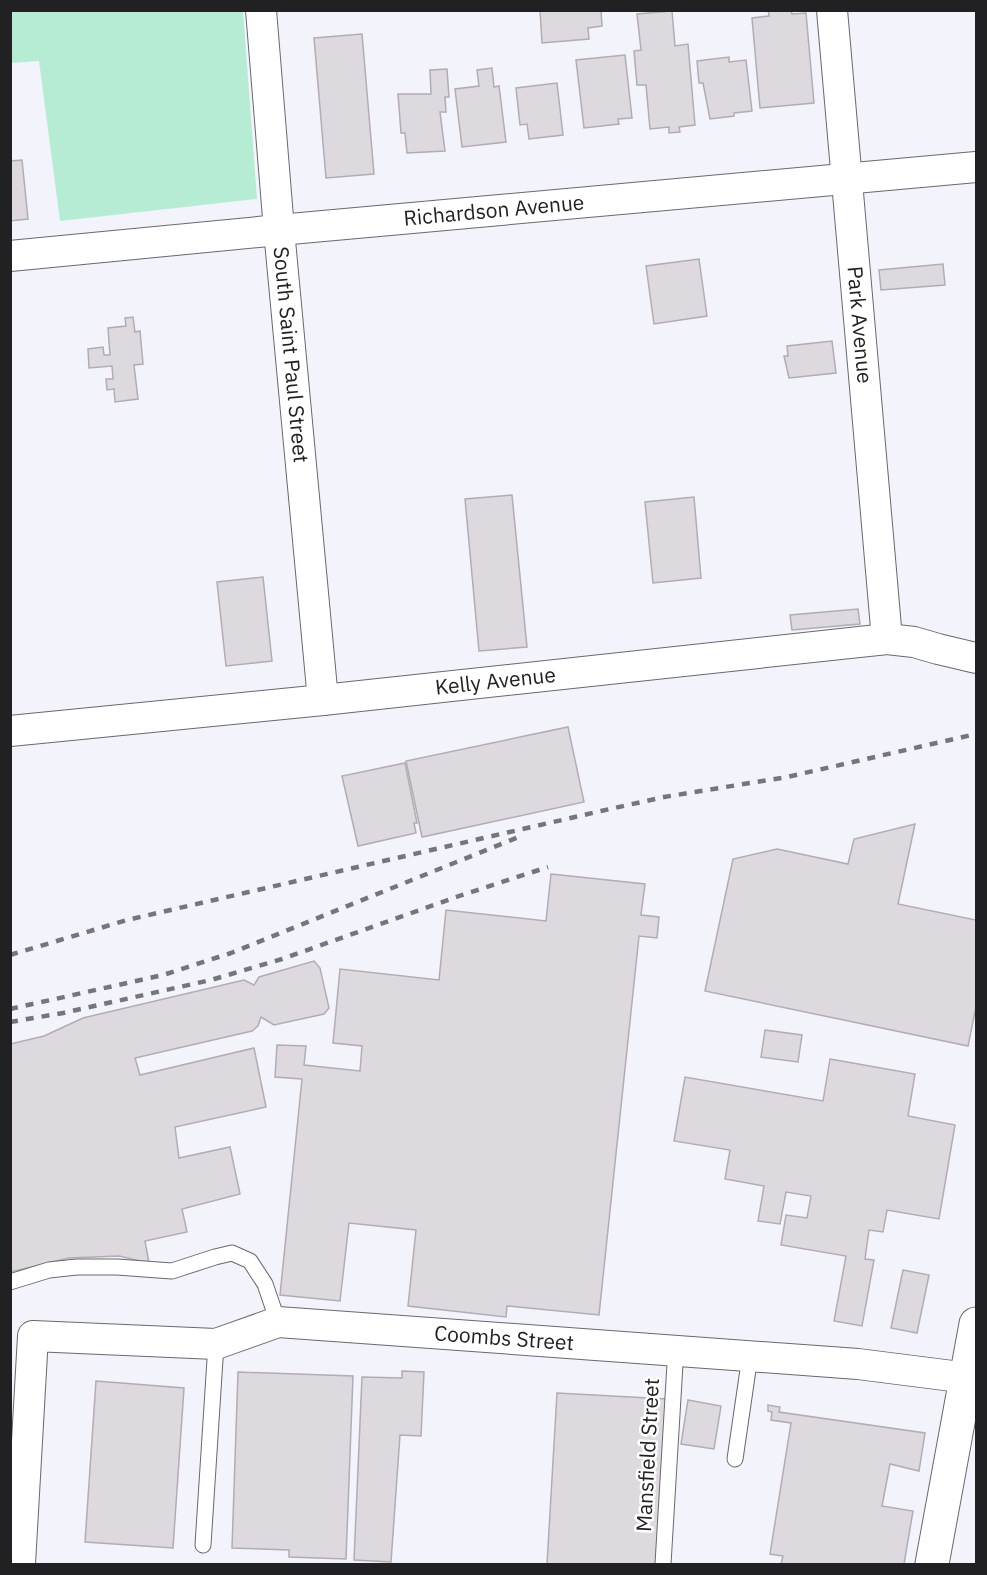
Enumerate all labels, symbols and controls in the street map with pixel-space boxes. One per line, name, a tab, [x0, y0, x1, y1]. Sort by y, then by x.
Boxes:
street label: Richardson Avenue	[402, 187, 585, 232]
street label: South Saint Paul Street	[268, 245, 316, 464]
street label: Park Avenue	[841, 265, 880, 385]
street label: Kelly Avenue	[434, 660, 557, 701]
street label: Coombs Street	[433, 1318, 575, 1356]
street label: Mansfield Street	[629, 1377, 665, 1533]

